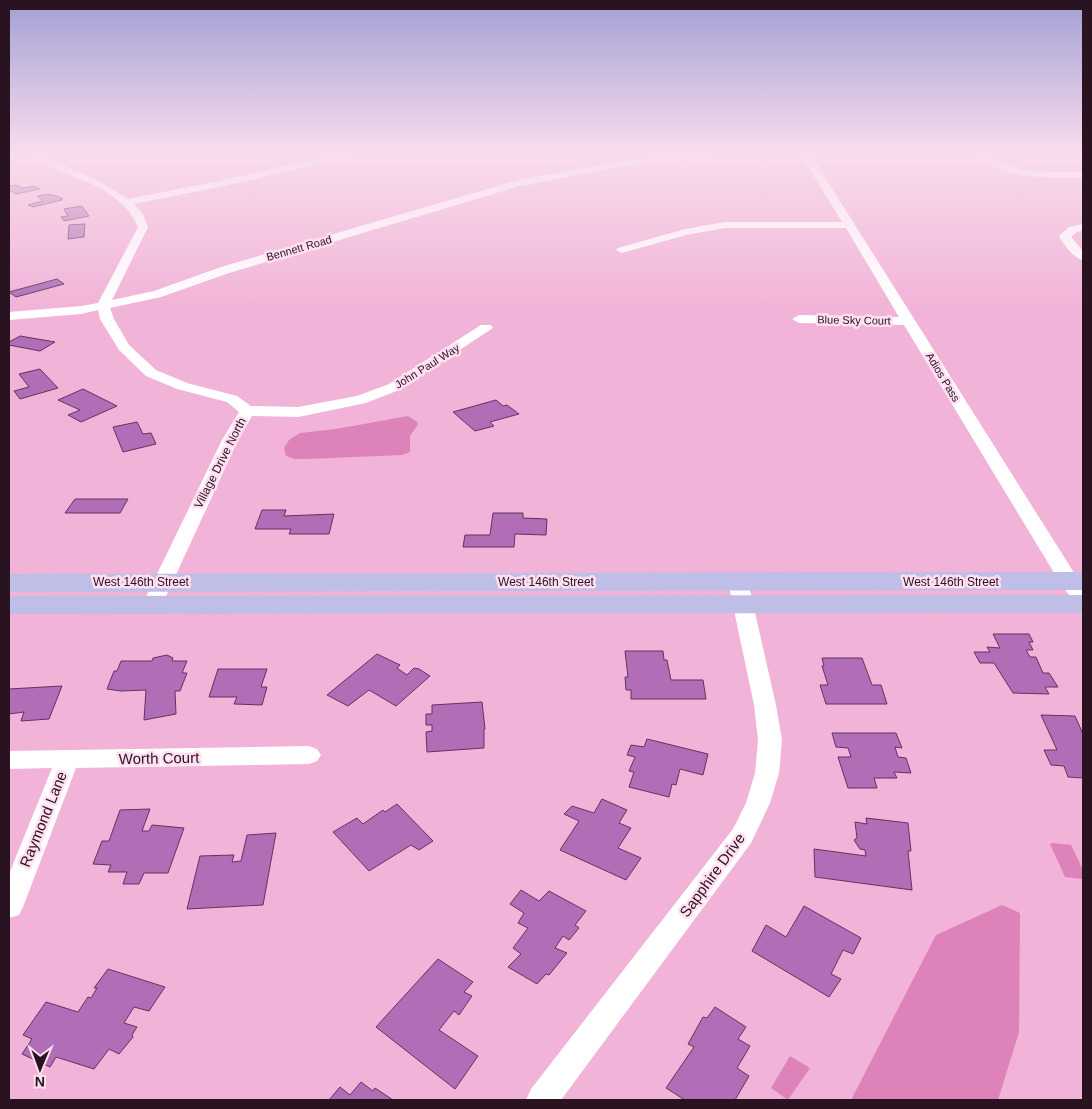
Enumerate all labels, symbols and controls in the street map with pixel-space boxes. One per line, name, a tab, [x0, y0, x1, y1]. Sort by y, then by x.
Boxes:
street label: Bennett Road	[265, 233, 333, 263]
street label: Blue Sky Court	[817, 313, 891, 327]
street label: John Paul Way	[393, 341, 462, 391]
street label: Adios Pass	[924, 350, 963, 404]
street label: Village Drive North	[191, 415, 249, 511]
street label: West 146th Street	[93, 575, 190, 589]
street label: West 146th Street	[498, 575, 595, 589]
street label: West 146th Street	[903, 575, 1000, 589]
street label: Worth Court	[119, 749, 200, 767]
street label: Raymond Lane	[16, 769, 70, 869]
street label: Sapphire Drive	[676, 830, 748, 920]
north arrow	[15, 1044, 65, 1094]
text: N	[35, 1074, 45, 1090]

